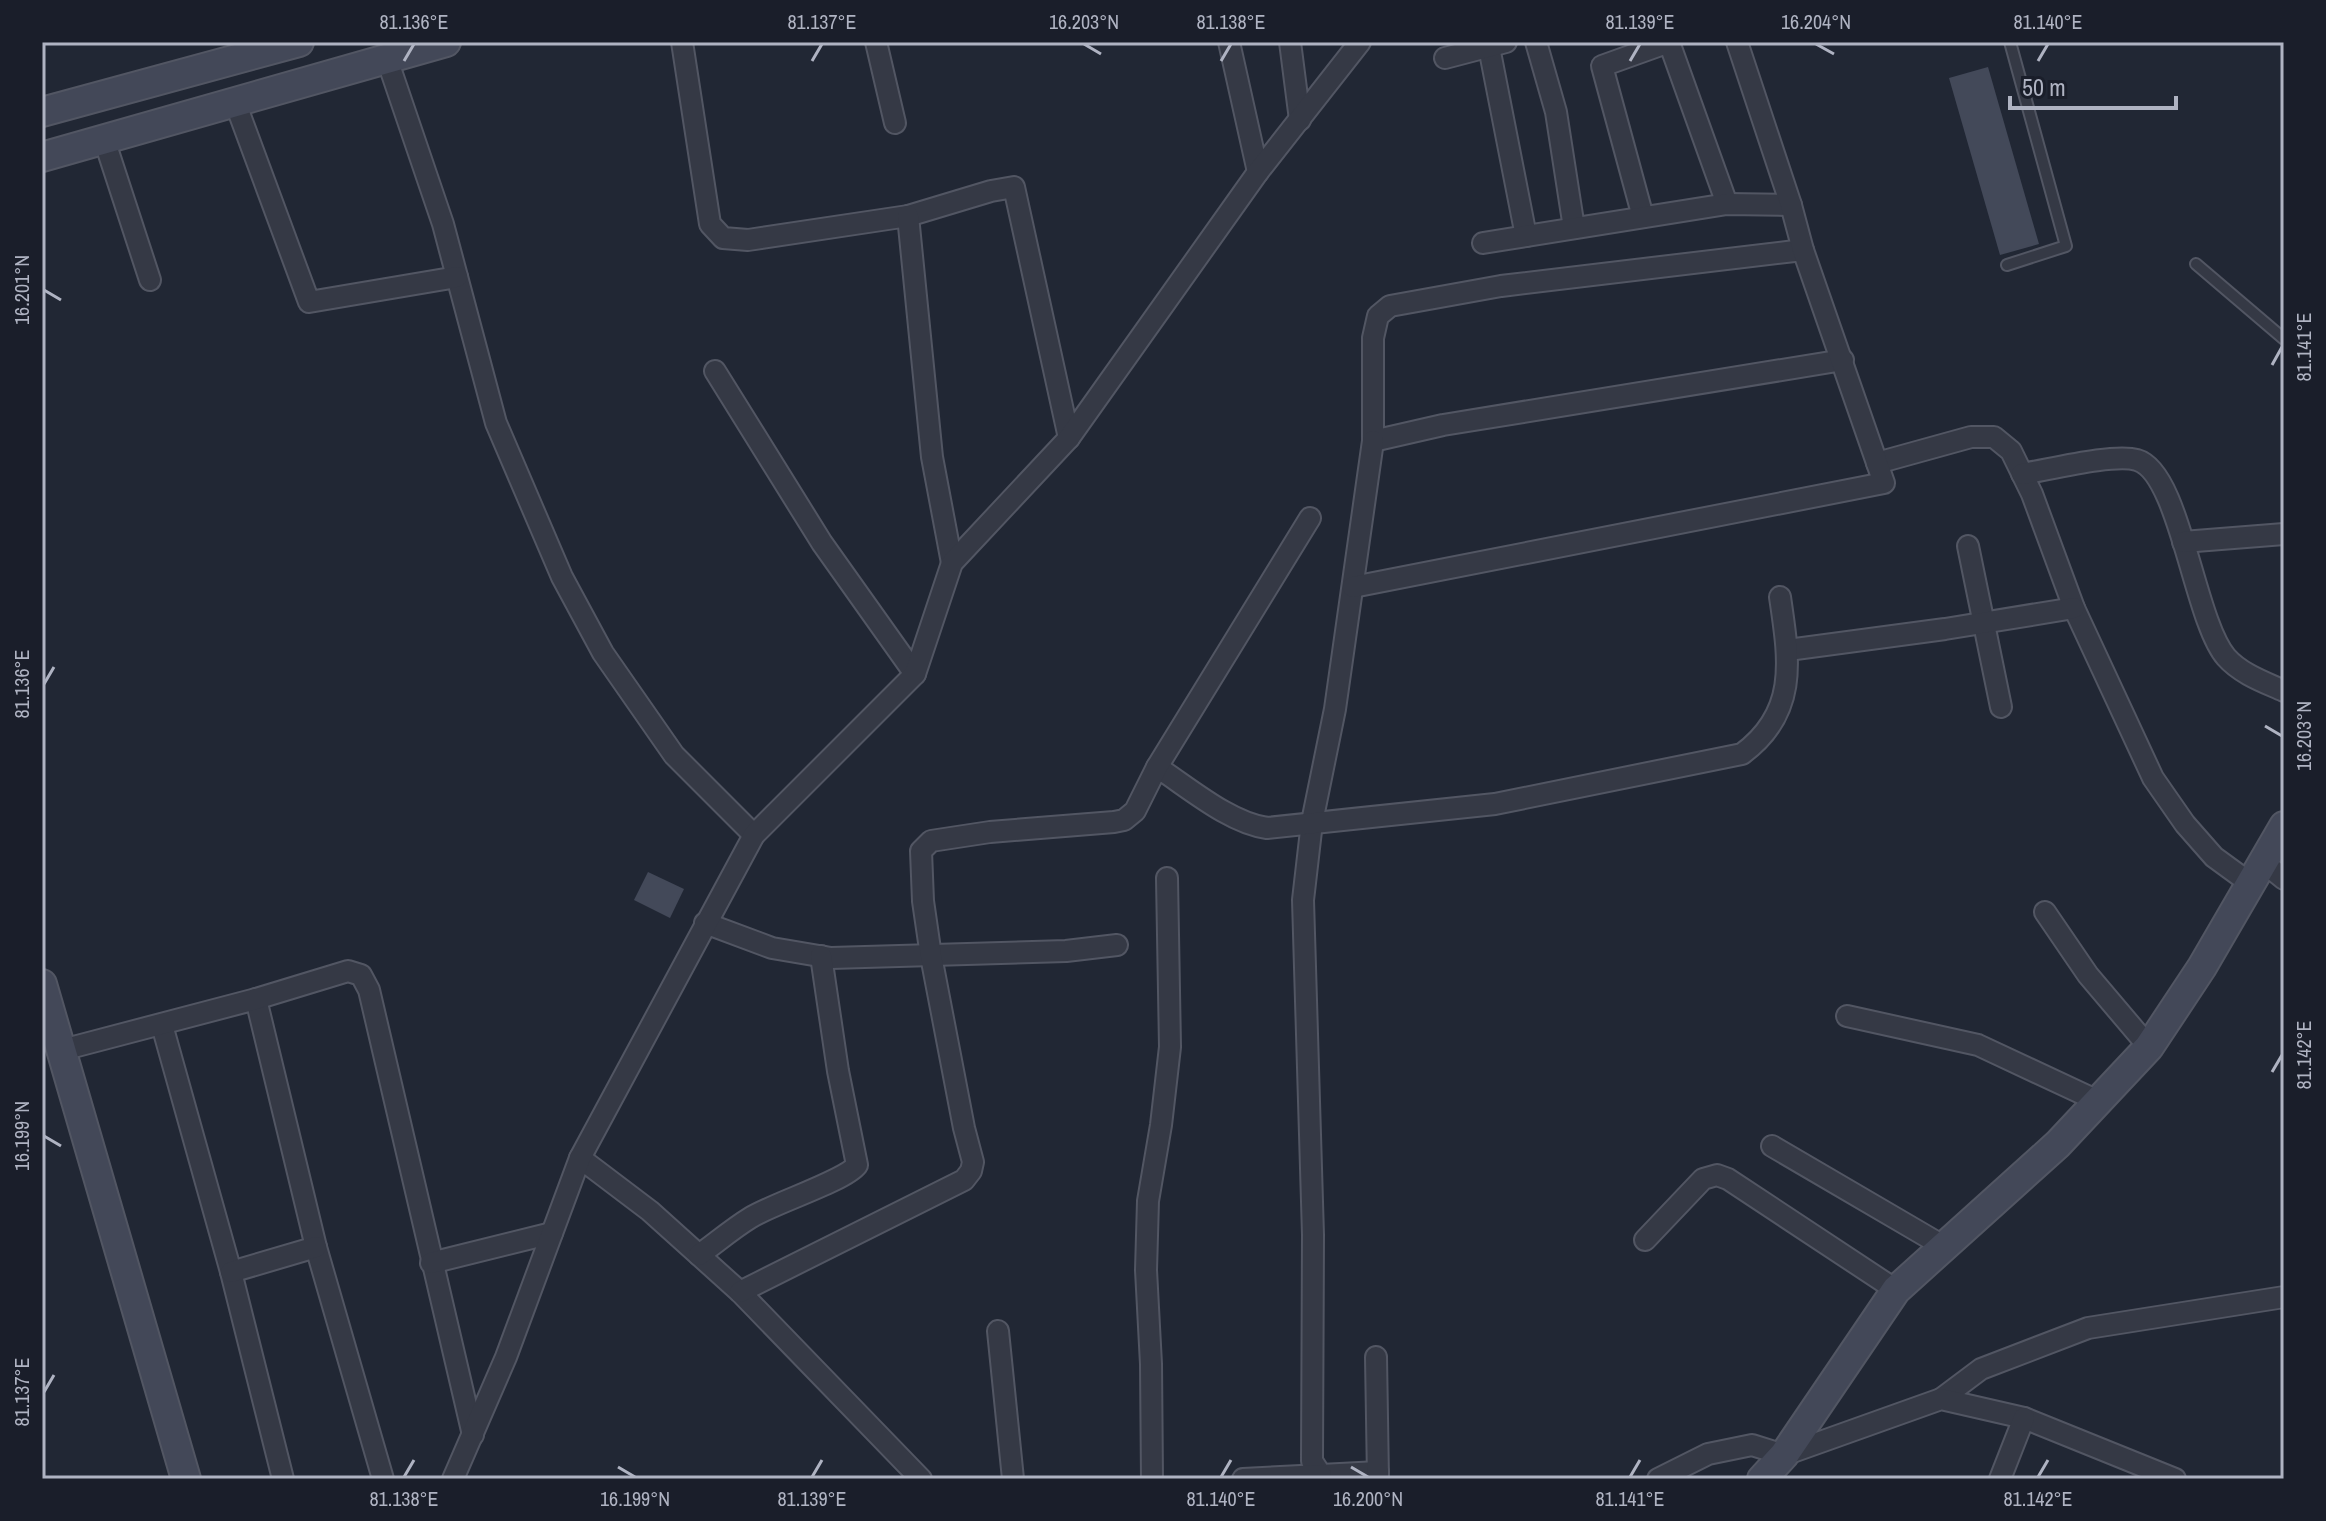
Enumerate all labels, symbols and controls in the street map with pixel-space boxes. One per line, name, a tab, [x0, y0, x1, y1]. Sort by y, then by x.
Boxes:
text: 81.136°E	[379, 8, 449, 35]
text: 81.137°E	[787, 8, 857, 35]
text: 16.203°N	[1049, 8, 1119, 35]
text: 81.138°E	[1196, 8, 1266, 35]
text: 81.139°E	[1605, 8, 1675, 35]
text: 16.204°N	[1781, 8, 1851, 35]
text: 81.140°E	[2013, 8, 2083, 35]
scale bar	[2010, 60, 2176, 110]
text: 50 m	[2022, 71, 2066, 103]
text: 16.201°N	[8, 255, 35, 325]
text: 81.141°E	[2290, 312, 2317, 382]
text: 81.136°E	[8, 649, 35, 719]
text: 16.203°N	[2290, 701, 2317, 771]
text: 81.142°E	[2290, 1020, 2317, 1090]
text: 16.199°N	[8, 1101, 35, 1171]
text: 81.137°E	[8, 1357, 35, 1427]
text: 81.138°E	[369, 1485, 439, 1512]
text: 16.199°N	[600, 1485, 670, 1512]
text: 81.139°E	[777, 1485, 847, 1512]
text: 81.140°E	[1186, 1485, 1256, 1512]
text: 16.200°N	[1333, 1485, 1403, 1512]
text: 81.141°E	[1595, 1485, 1665, 1512]
text: 81.142°E	[2003, 1485, 2073, 1512]

